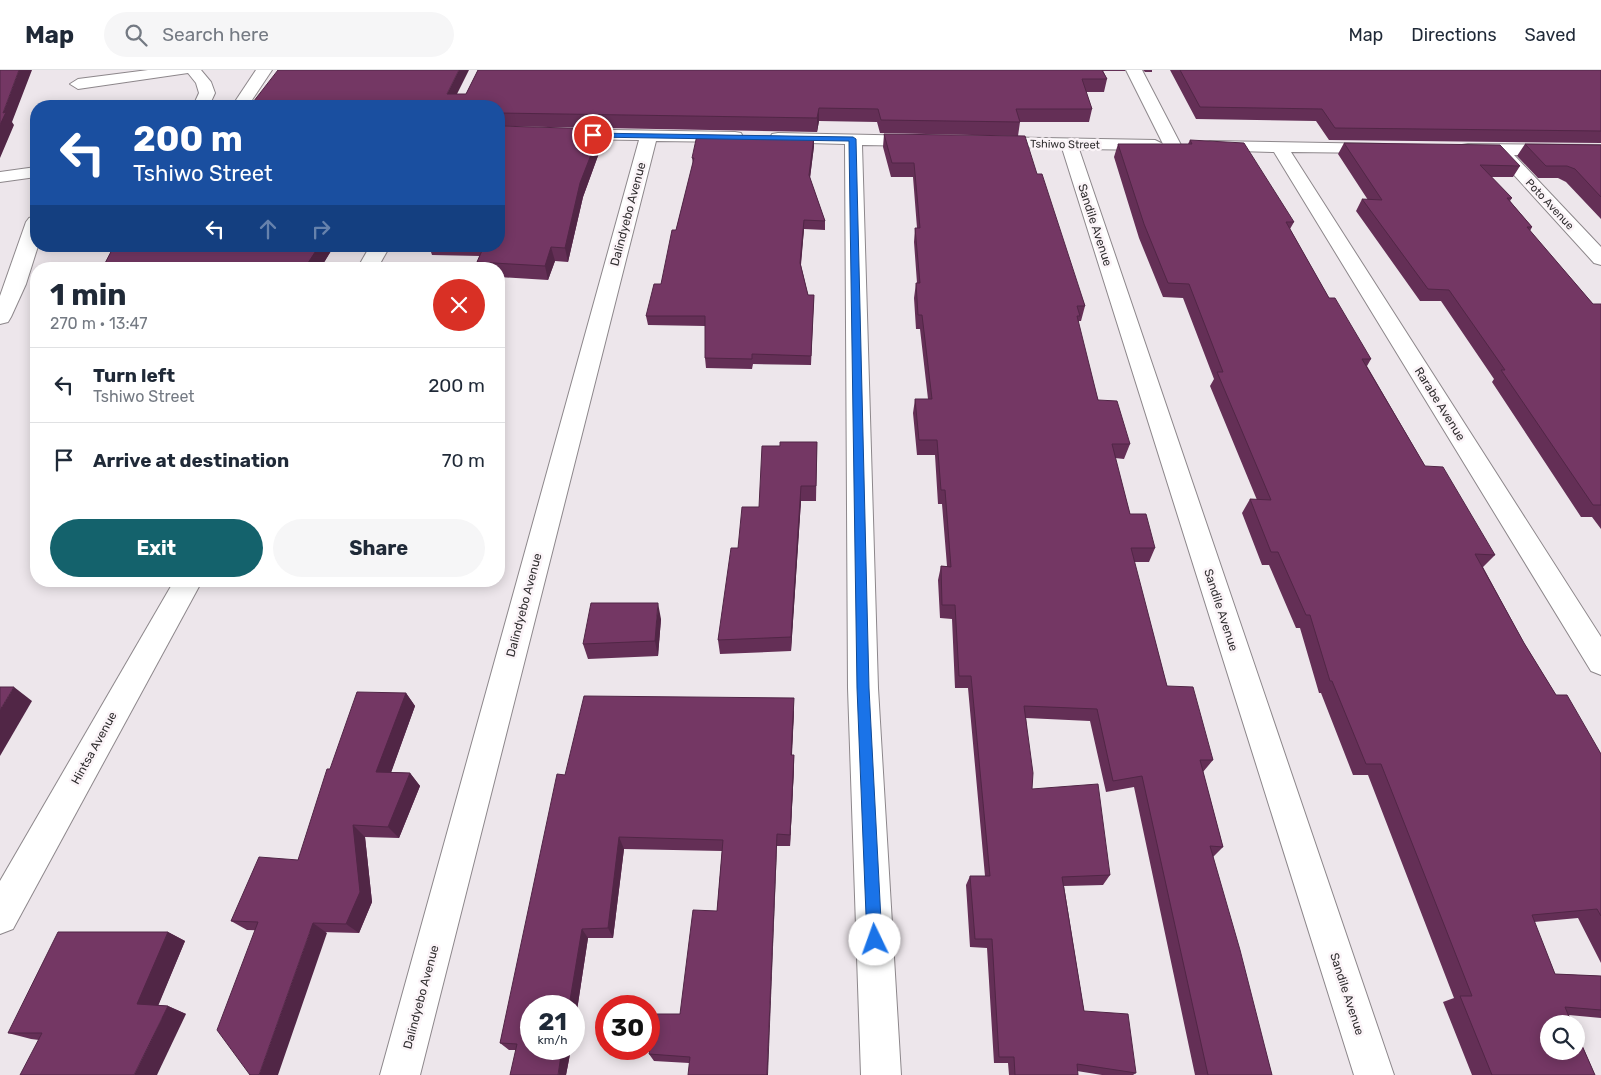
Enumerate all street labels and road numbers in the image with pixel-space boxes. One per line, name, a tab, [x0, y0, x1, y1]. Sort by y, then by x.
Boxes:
street label: Tshiwo Street	[1030, 137, 1101, 152]
street label: Dalindyebo Avenue	[607, 160, 649, 267]
street label: Poto Avenue	[1523, 176, 1576, 232]
street label: Sandile Avenue	[1075, 182, 1115, 268]
street label: Rarabe Avenue	[1412, 365, 1468, 444]
street label: Dalindyebo Avenue	[503, 551, 545, 658]
street label: Sandile Avenue	[1201, 567, 1241, 653]
street label: Hintsa Avenue	[68, 709, 120, 787]
street label: Dalindyebo Avenue	[400, 943, 442, 1050]
street label: Sandile Avenue	[1327, 951, 1367, 1037]

